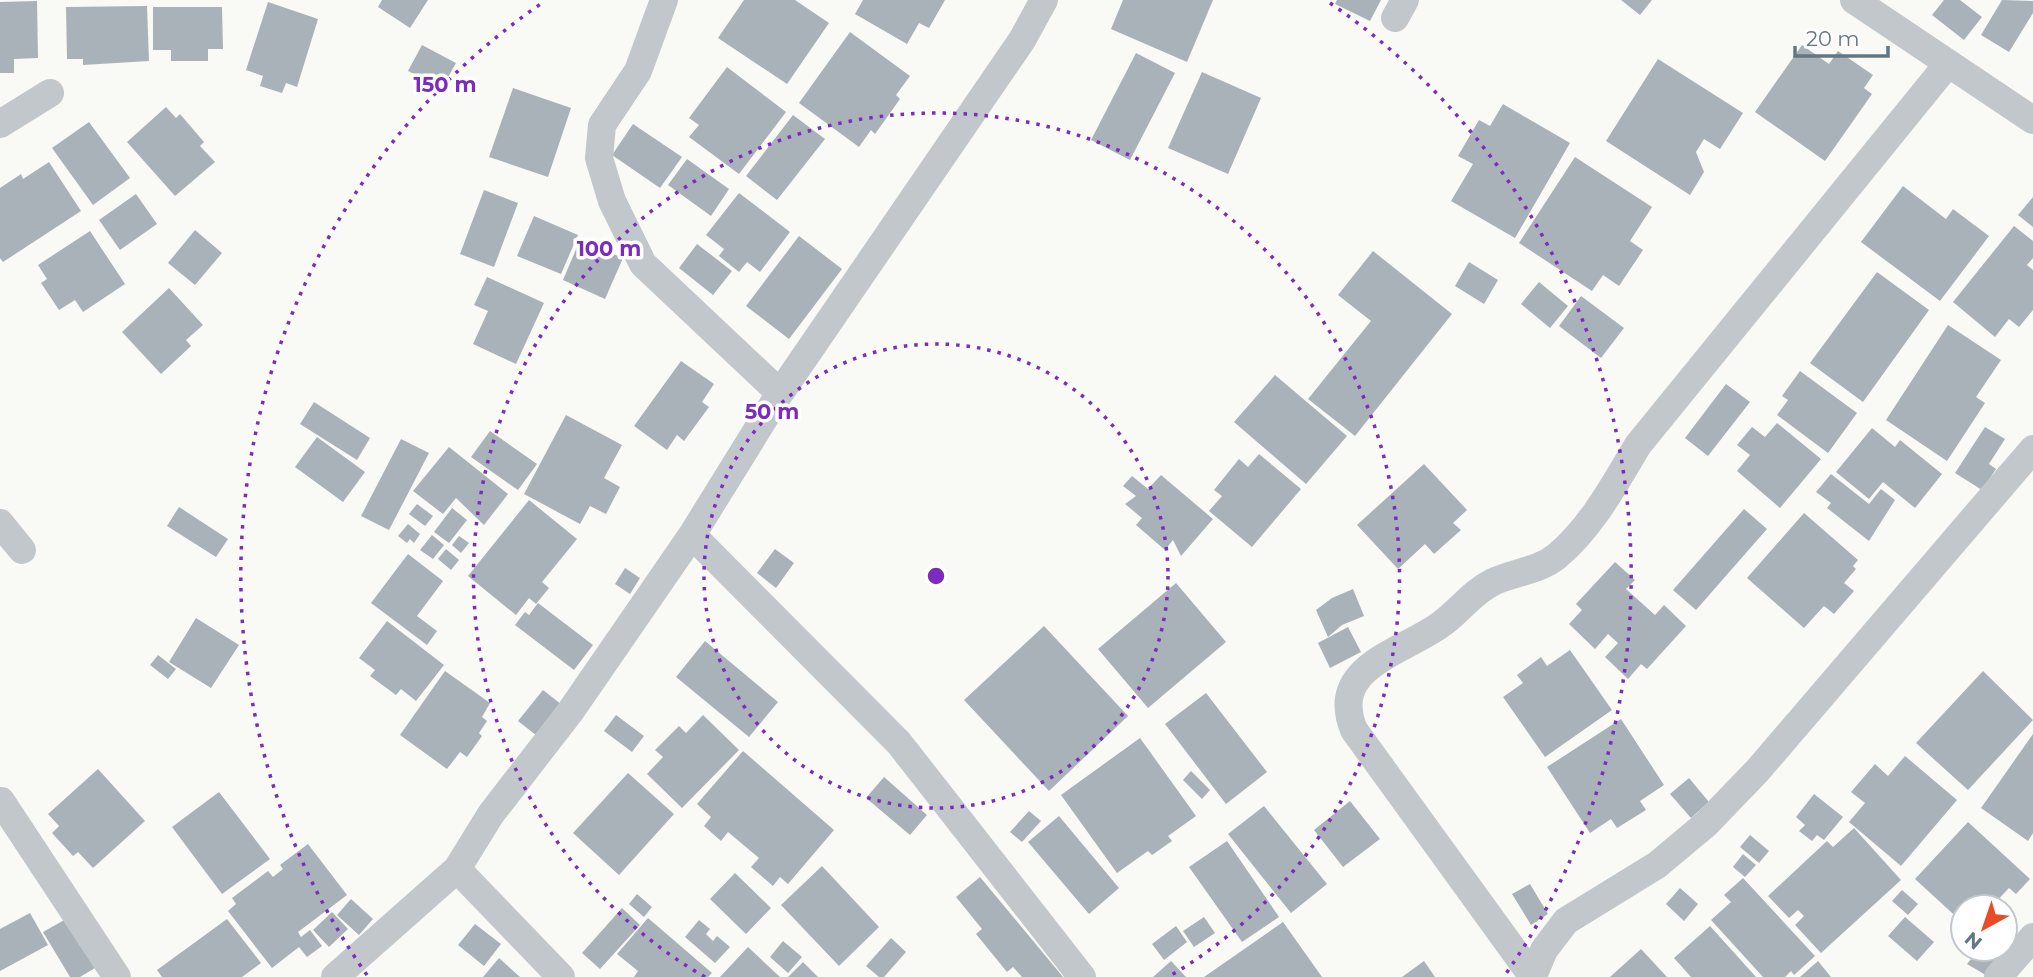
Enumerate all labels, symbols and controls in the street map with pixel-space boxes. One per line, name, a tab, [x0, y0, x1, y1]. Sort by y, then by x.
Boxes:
scale bar	[1795, 14, 1888, 58]
text: 20 m	[1806, 26, 1860, 51]
text: 150 m	[414, 72, 476, 97]
text: 100 m	[577, 236, 641, 261]
text: 50 m	[745, 399, 799, 424]
centre of rings	[924, 564, 948, 588]
north arrow	[1949, 893, 2019, 963]
text: N	[1960, 927, 1987, 954]

